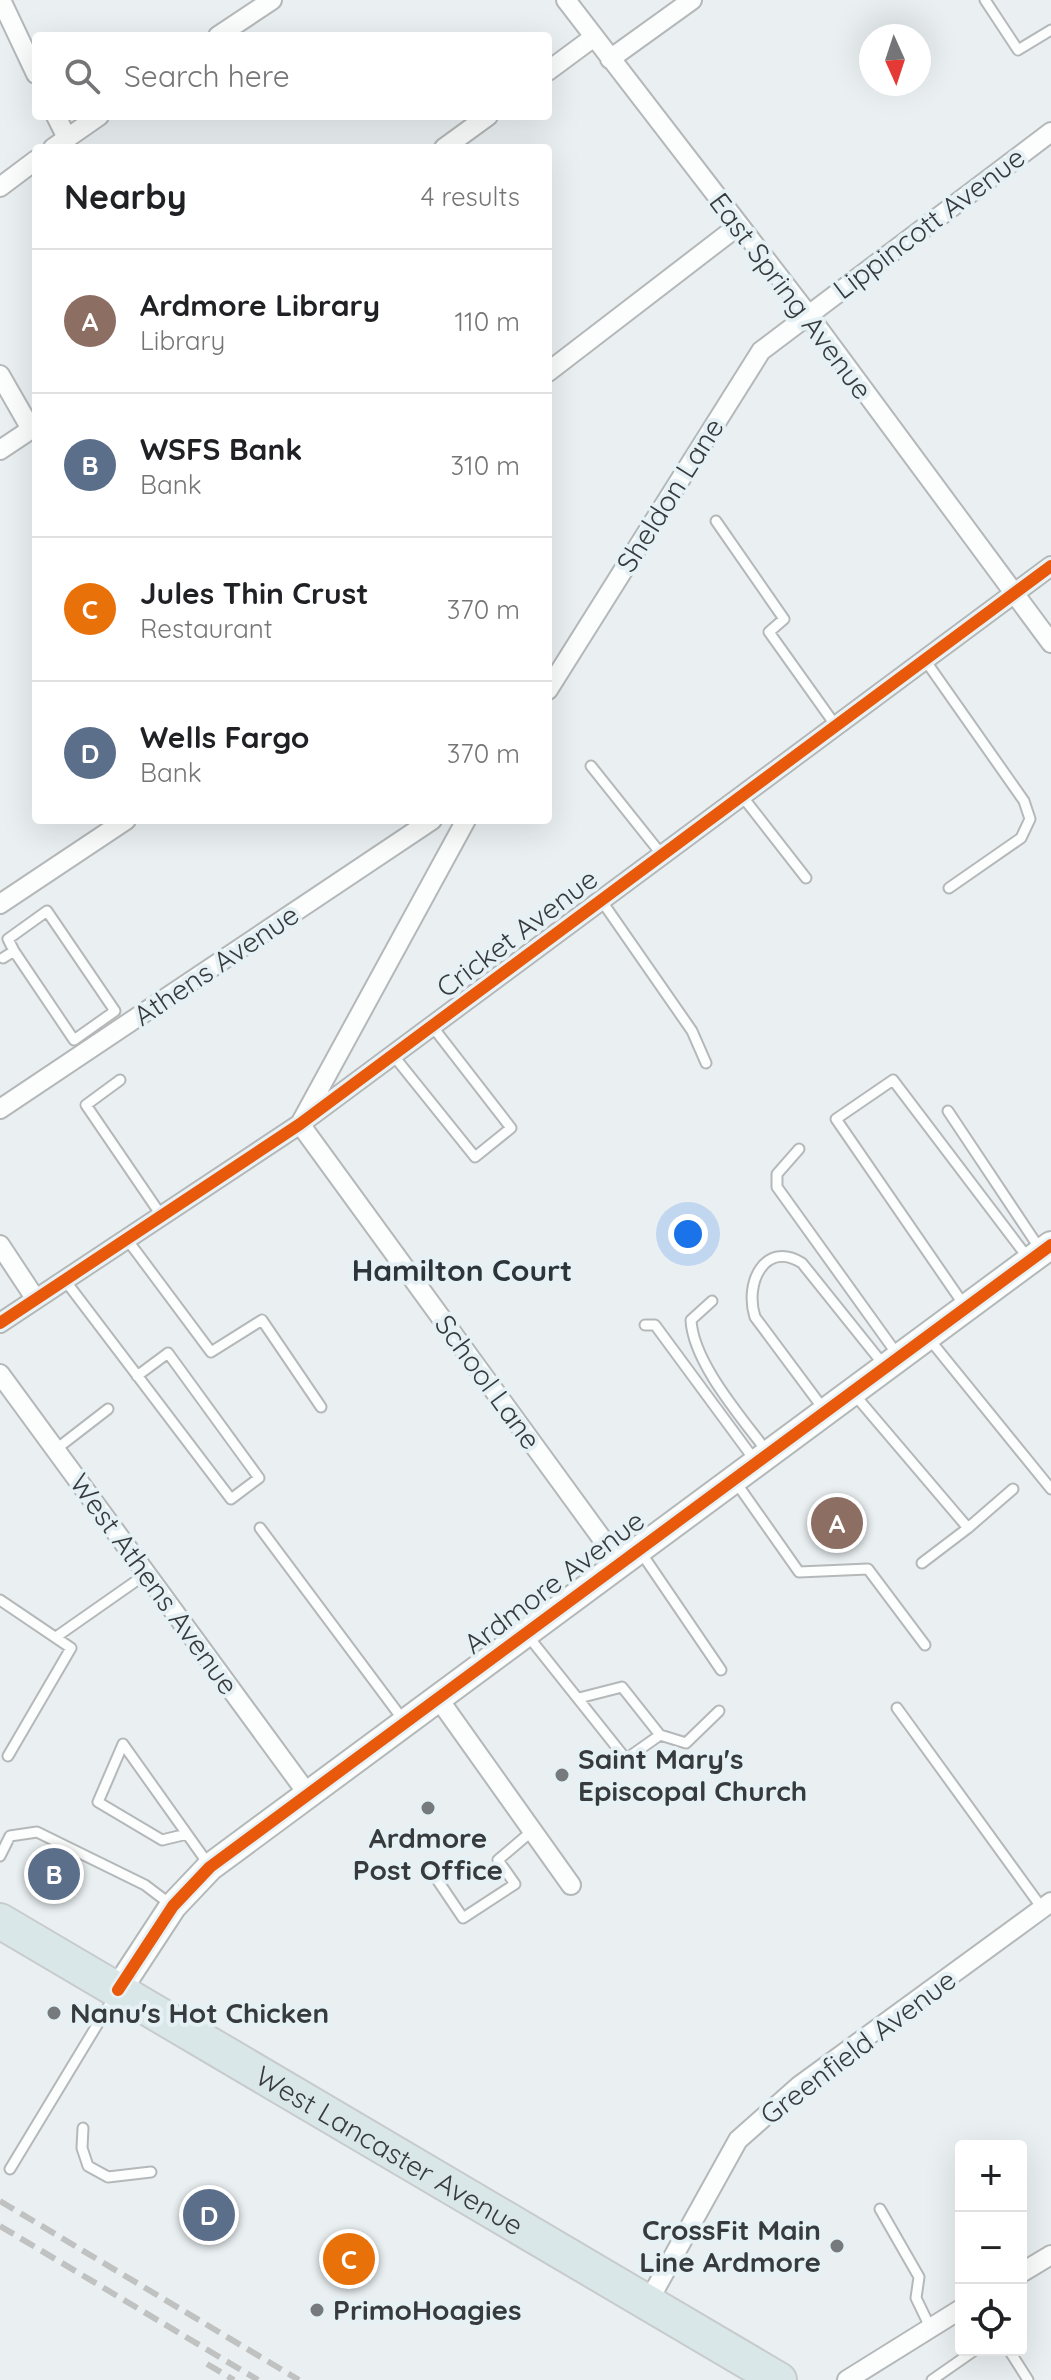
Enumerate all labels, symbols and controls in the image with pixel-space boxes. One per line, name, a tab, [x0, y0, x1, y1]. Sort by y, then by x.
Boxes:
north arrow	[859, 24, 931, 96]
search box	[32, 32, 552, 120]
icon: search	[60, 54, 104, 98]
text: Search here	[124, 57, 290, 95]
street label: Lippincott Avenue	[826, 139, 1031, 306]
text: Nearby	[64, 175, 187, 218]
text: 4 results	[421, 180, 520, 213]
street label: East Spring Avenue	[702, 185, 881, 406]
text: Ardmore Library	[140, 286, 380, 324]
text: A	[82, 305, 98, 338]
text: 110 m	[454, 305, 520, 338]
text: Library	[140, 324, 225, 357]
street label: Sheldon Lane	[608, 411, 731, 578]
text: WSFS Bank	[140, 430, 302, 468]
text: B	[81, 449, 99, 482]
text: 310 m	[450, 449, 520, 482]
text: Bank	[140, 468, 202, 501]
text: Jules Thin Crust	[140, 574, 368, 612]
text: C	[82, 593, 98, 626]
text: 370 m	[447, 593, 520, 626]
text: Restaurant	[140, 612, 273, 645]
text: Wells Fargo	[140, 718, 310, 756]
text: D	[81, 737, 99, 770]
text: 370 m	[447, 737, 520, 770]
text: Bank	[140, 756, 202, 789]
street label: Cricket Avenue	[429, 861, 604, 1005]
street label: Athens Avenue	[126, 896, 305, 1033]
your location	[668, 1214, 708, 1254]
district label: Hamilton Court	[352, 1251, 572, 1289]
street label: School Lane	[428, 1308, 549, 1456]
street label: West Athens Avenue	[62, 1466, 246, 1701]
pin: A	[811, 1493, 863, 1553]
street label: Ardmore Avenue	[456, 1502, 651, 1661]
place label: Saint Mary's Episcopal Church	[578, 1741, 807, 1808]
marker: Saint Mary's Episcopal Church	[553, 1766, 571, 1784]
marker: Ardmore Post Office	[419, 1799, 437, 1817]
place label: Ardmore Post Office	[353, 1820, 503, 1887]
pin: B	[28, 1844, 80, 1904]
street label: Greenfield Avenue	[753, 1962, 962, 2132]
place label: Nanu's Hot Chicken	[70, 1995, 329, 2030]
marker: Nanu's Hot Chicken	[45, 2004, 63, 2022]
street label: West Lancaster Avenue	[249, 2058, 530, 2242]
map controls	[955, 2140, 1027, 2356]
button: +	[955, 2140, 1027, 2212]
pin: D	[183, 2185, 235, 2245]
place label: CrossFit Main Line Ardmore	[639, 2212, 821, 2279]
button: −	[955, 2212, 1027, 2284]
pin: C	[323, 2229, 375, 2289]
marker: CrossFit Main Line Ardmore	[828, 2237, 846, 2255]
button: locate	[955, 2284, 1027, 2356]
place label: PrimoHoagies	[333, 2292, 522, 2327]
marker: PrimoHoagies	[308, 2301, 326, 2319]

